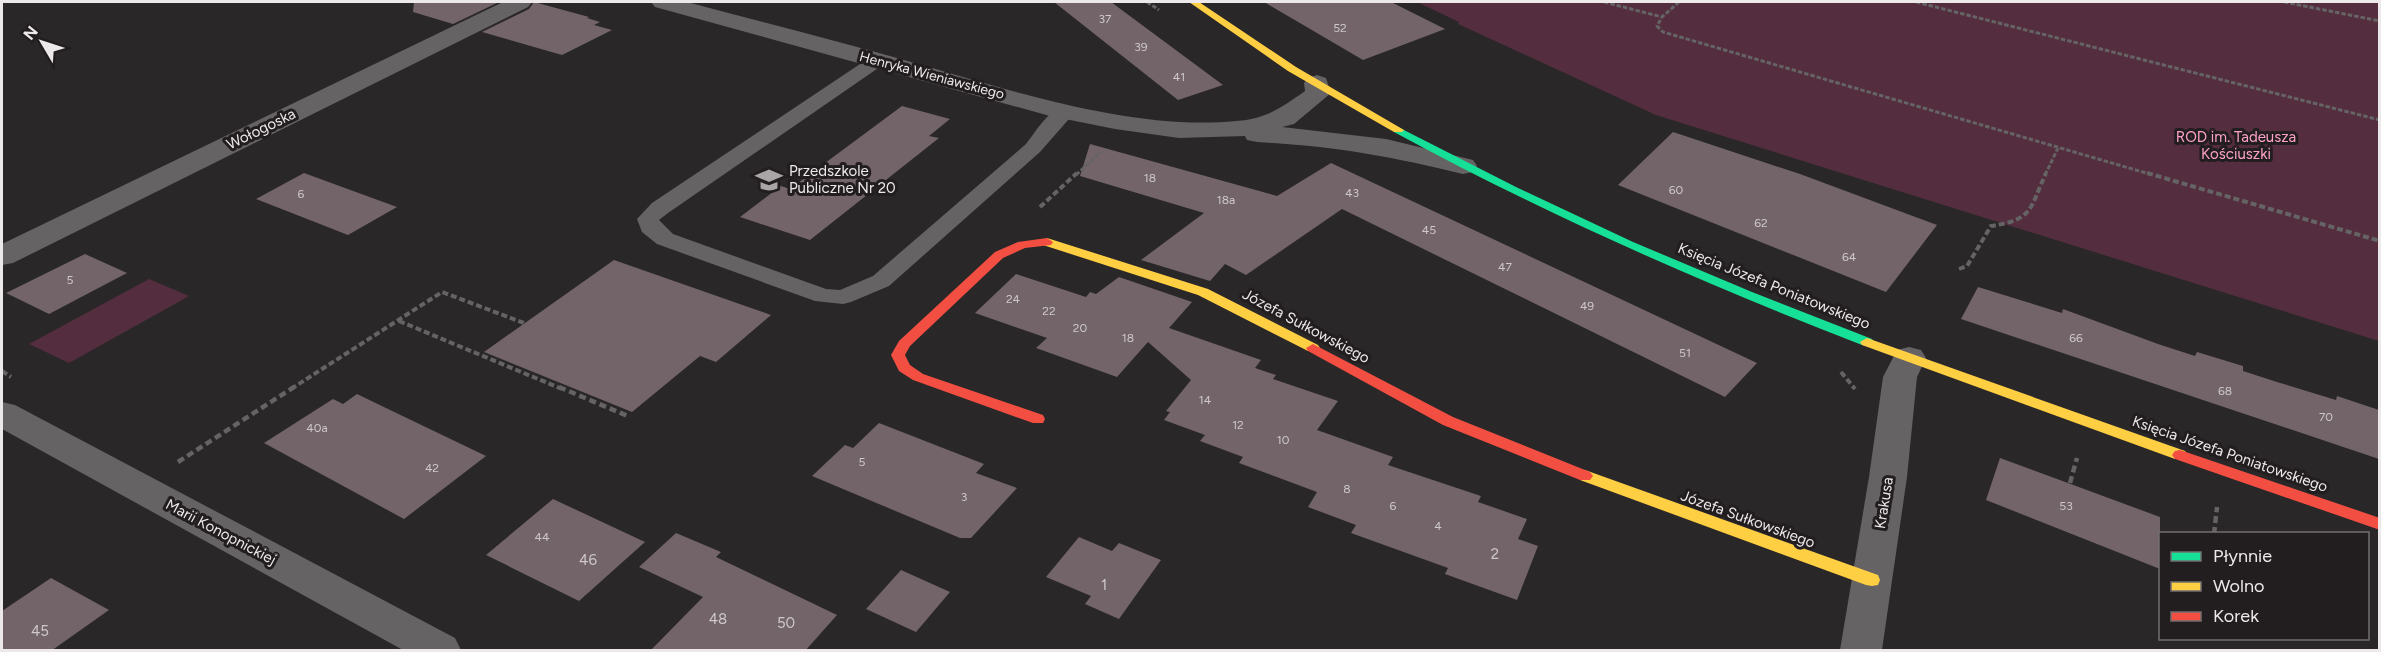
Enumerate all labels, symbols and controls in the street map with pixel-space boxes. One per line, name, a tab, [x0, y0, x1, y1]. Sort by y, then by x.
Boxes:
north arrow	[12, 12, 72, 72]
house number: 37	[1099, 12, 1112, 26]
house number: 52	[1333, 21, 1347, 35]
text: N	[19, 22, 42, 44]
house number: 39	[1134, 40, 1148, 54]
street label: Henryka Wieniawskiego	[858, 48, 1006, 103]
house number: 41	[1173, 70, 1185, 84]
street label: Wołogoska	[223, 105, 299, 153]
park label: ROD im. Tadeusza Kościuszki	[2176, 128, 2296, 163]
place label: Przedszkole Publiczne Nr 20	[789, 162, 896, 197]
school or university icon: Przedszkole Publiczne Nr 20	[754, 165, 784, 195]
house number: 18	[1144, 171, 1156, 185]
house number: 60	[1669, 183, 1684, 197]
house number: 43	[1345, 186, 1359, 200]
house number: 6	[298, 187, 305, 201]
house number: 18a	[1217, 193, 1235, 207]
house number: 62	[1754, 216, 1768, 230]
house number: 45	[1422, 223, 1436, 237]
street label: Księcia Józefa Poniatowskiego	[1675, 239, 1873, 333]
house number: 64	[1842, 250, 1857, 264]
house number: 47	[1498, 260, 1512, 274]
house number: 5	[67, 273, 74, 287]
street label: Józefa Sułkowskiego	[1239, 285, 1373, 367]
house number: 24	[1006, 292, 1021, 306]
house number: 49	[1580, 299, 1594, 313]
house number: 22	[1042, 304, 1056, 318]
house number: 20	[1073, 321, 1088, 335]
house number: 18	[1122, 331, 1134, 345]
house number: 66	[2069, 331, 2083, 345]
house number: 51	[1679, 346, 1691, 360]
house number: 68	[2218, 384, 2232, 398]
house number: 14	[1199, 393, 1212, 407]
house number: 70	[2319, 410, 2333, 424]
street label: Księcia Józefa Poniatowskiego	[2130, 412, 2330, 496]
house number: 12	[1232, 418, 1244, 432]
house number: 40a	[306, 421, 328, 435]
house number: 10	[1277, 433, 1290, 447]
house number: 5	[859, 455, 866, 469]
house number: 42	[425, 461, 439, 475]
street label: Krakusa	[1871, 476, 1897, 530]
house number: 8	[1343, 482, 1351, 496]
street label: Józefa Sułkowskiego	[1678, 486, 1818, 552]
house number: 3	[961, 490, 967, 504]
street label: Marii Konopnickiej	[163, 495, 279, 569]
house number: 6	[1390, 499, 1397, 513]
house number: 53	[2059, 499, 2073, 513]
house number: 4	[1434, 519, 1442, 533]
house number: 44	[535, 530, 550, 544]
legend	[2159, 532, 2369, 640]
house number: 2	[1491, 545, 1499, 563]
text: Płynnie	[2213, 545, 2272, 567]
house number: 46	[579, 551, 597, 569]
text: Wolno	[2213, 575, 2264, 597]
house number: 1	[1101, 576, 1107, 594]
text: Korek	[2213, 605, 2259, 627]
house number: 48	[709, 610, 727, 628]
house number: 50	[777, 614, 795, 632]
house number: 45	[31, 622, 49, 640]

